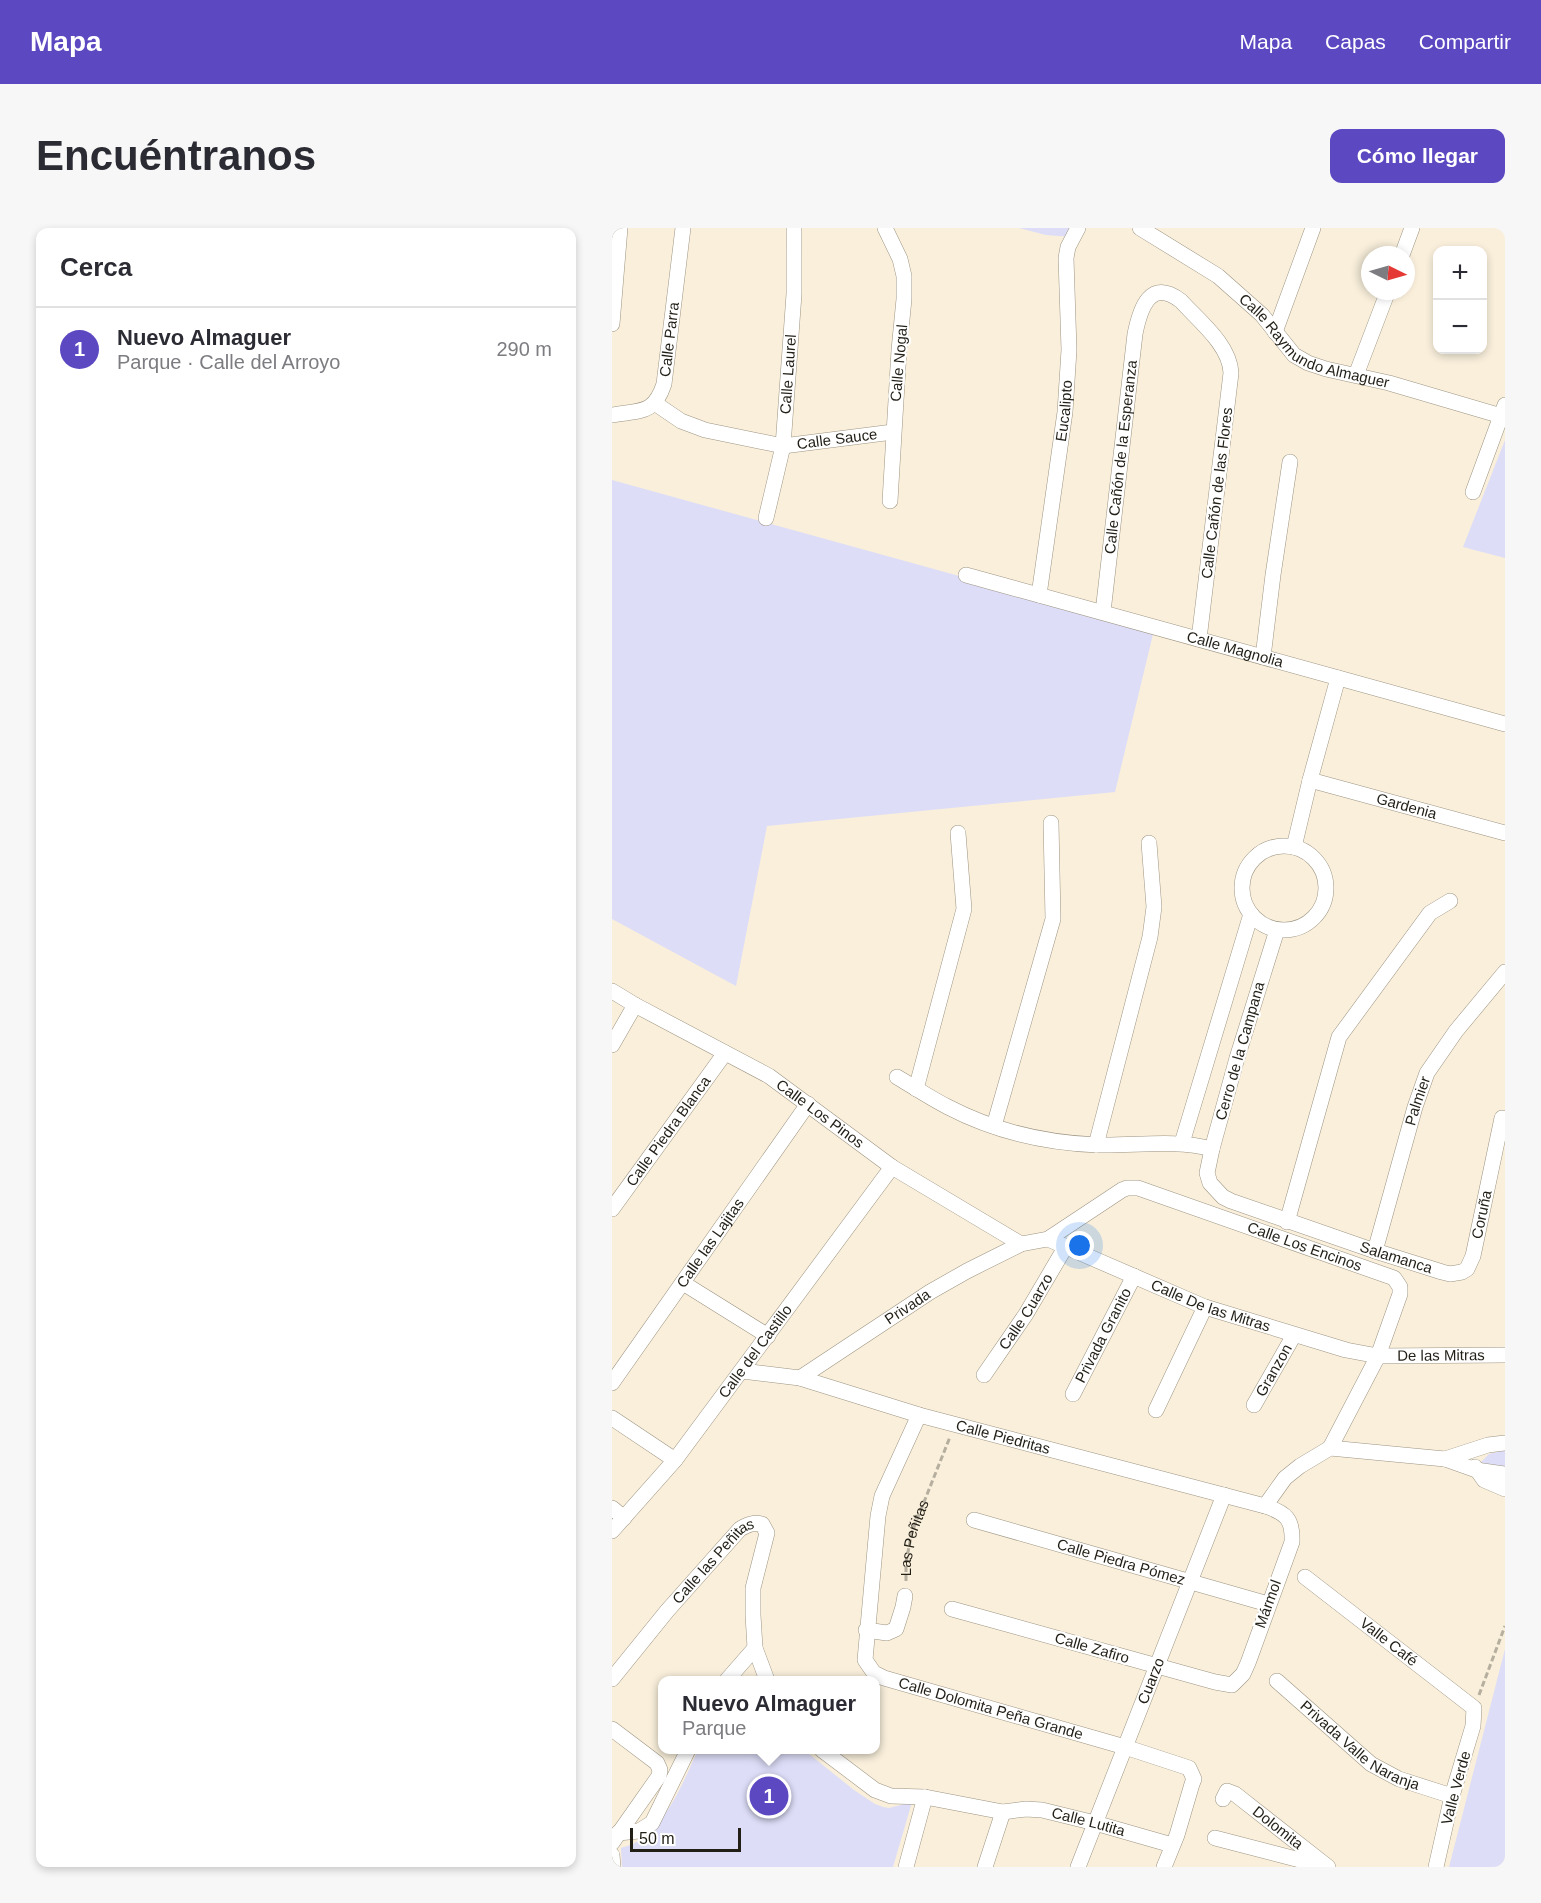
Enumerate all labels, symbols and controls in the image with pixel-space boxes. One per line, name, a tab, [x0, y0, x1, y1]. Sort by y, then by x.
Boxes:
text: Mapa	[30, 26, 102, 57]
text: Mapa	[1240, 30, 1292, 53]
text: Capas	[1325, 30, 1386, 53]
text: Compartir	[1419, 30, 1511, 53]
button: Cómo llegar	[1330, 129, 1505, 183]
text: Encuéntranos	[36, 132, 316, 179]
north arrow	[1361, 246, 1415, 300]
map controls	[1433, 246, 1487, 354]
button: +	[1433, 246, 1487, 300]
text: Cerca	[60, 252, 132, 282]
street label: Calle Raymundo Almaguer	[1236, 290, 1391, 391]
street label: Calle Parra	[656, 300, 682, 378]
button: −	[1433, 300, 1487, 354]
street label: Calle Nogal	[887, 324, 910, 402]
text: Nuevo Almaguer	[117, 325, 291, 350]
street label: Calle Laurel	[776, 334, 799, 415]
text: 1	[74, 338, 85, 360]
text: 290 m	[496, 338, 552, 360]
text: Parque · Calle del Arroyo	[117, 351, 340, 373]
street label: Calle Cañón de la Esperanza	[1101, 358, 1140, 555]
street label: Eucalipto	[1052, 379, 1075, 443]
street label: Calle Cañón de las Flores	[1198, 406, 1235, 580]
street label: Calle Sauce	[796, 425, 878, 452]
street label: Calle Magnolia	[1185, 627, 1286, 670]
street label: Gardenia	[1375, 789, 1439, 822]
street label: Cerro de la Campana	[1212, 979, 1268, 1122]
street label: Calle Piedra Blanca	[622, 1072, 714, 1189]
street label: Palmier	[1401, 1074, 1433, 1127]
street label: Calle Los Pinos	[773, 1075, 867, 1151]
street label: Coruña	[1468, 1188, 1495, 1240]
street label: Calle las Lajitas	[673, 1195, 747, 1291]
street label: Calle Los Encinos	[1245, 1218, 1364, 1274]
your location	[1065, 1231, 1094, 1260]
street label: Salamanca	[1358, 1237, 1435, 1277]
street label: Calle Cuarzo	[995, 1270, 1056, 1353]
street label: Calle De las Mitras	[1149, 1276, 1273, 1334]
street label: Privada	[881, 1285, 934, 1328]
street label: Privada Granito	[1071, 1285, 1134, 1385]
street label: Calle del Castillo	[715, 1301, 795, 1401]
street label: Granzon	[1252, 1341, 1295, 1399]
street label: De las Mitras	[1397, 1346, 1485, 1364]
street label: Calle Piedritas	[954, 1416, 1052, 1457]
street label: Las Peñitas	[897, 1497, 932, 1576]
street label: Calle las Peñitas	[669, 1515, 756, 1607]
street label: Calle Piedra Pómez	[1055, 1535, 1187, 1588]
street label: Mármol	[1251, 1577, 1284, 1630]
street label: Valle Café	[1357, 1614, 1421, 1669]
street label: Calle Zafiro	[1053, 1629, 1131, 1666]
street label: Cuarzo	[1134, 1655, 1167, 1706]
street label: Calle Dolomita Peña Grande	[897, 1674, 1085, 1743]
popup	[658, 1676, 880, 1754]
text: Nuevo Almaguer	[682, 1691, 856, 1716]
street label: Privada Valle Naranja	[1297, 1697, 1422, 1793]
text: Parque	[682, 1717, 746, 1739]
street label: Valle Verde	[1438, 1749, 1474, 1827]
pin: 1	[750, 1774, 788, 1818]
street label: Dolomita	[1250, 1802, 1307, 1853]
street label: Calle Lutita	[1050, 1804, 1128, 1839]
scale bar	[630, 1825, 741, 1852]
text: 50 m	[639, 1830, 675, 1847]

